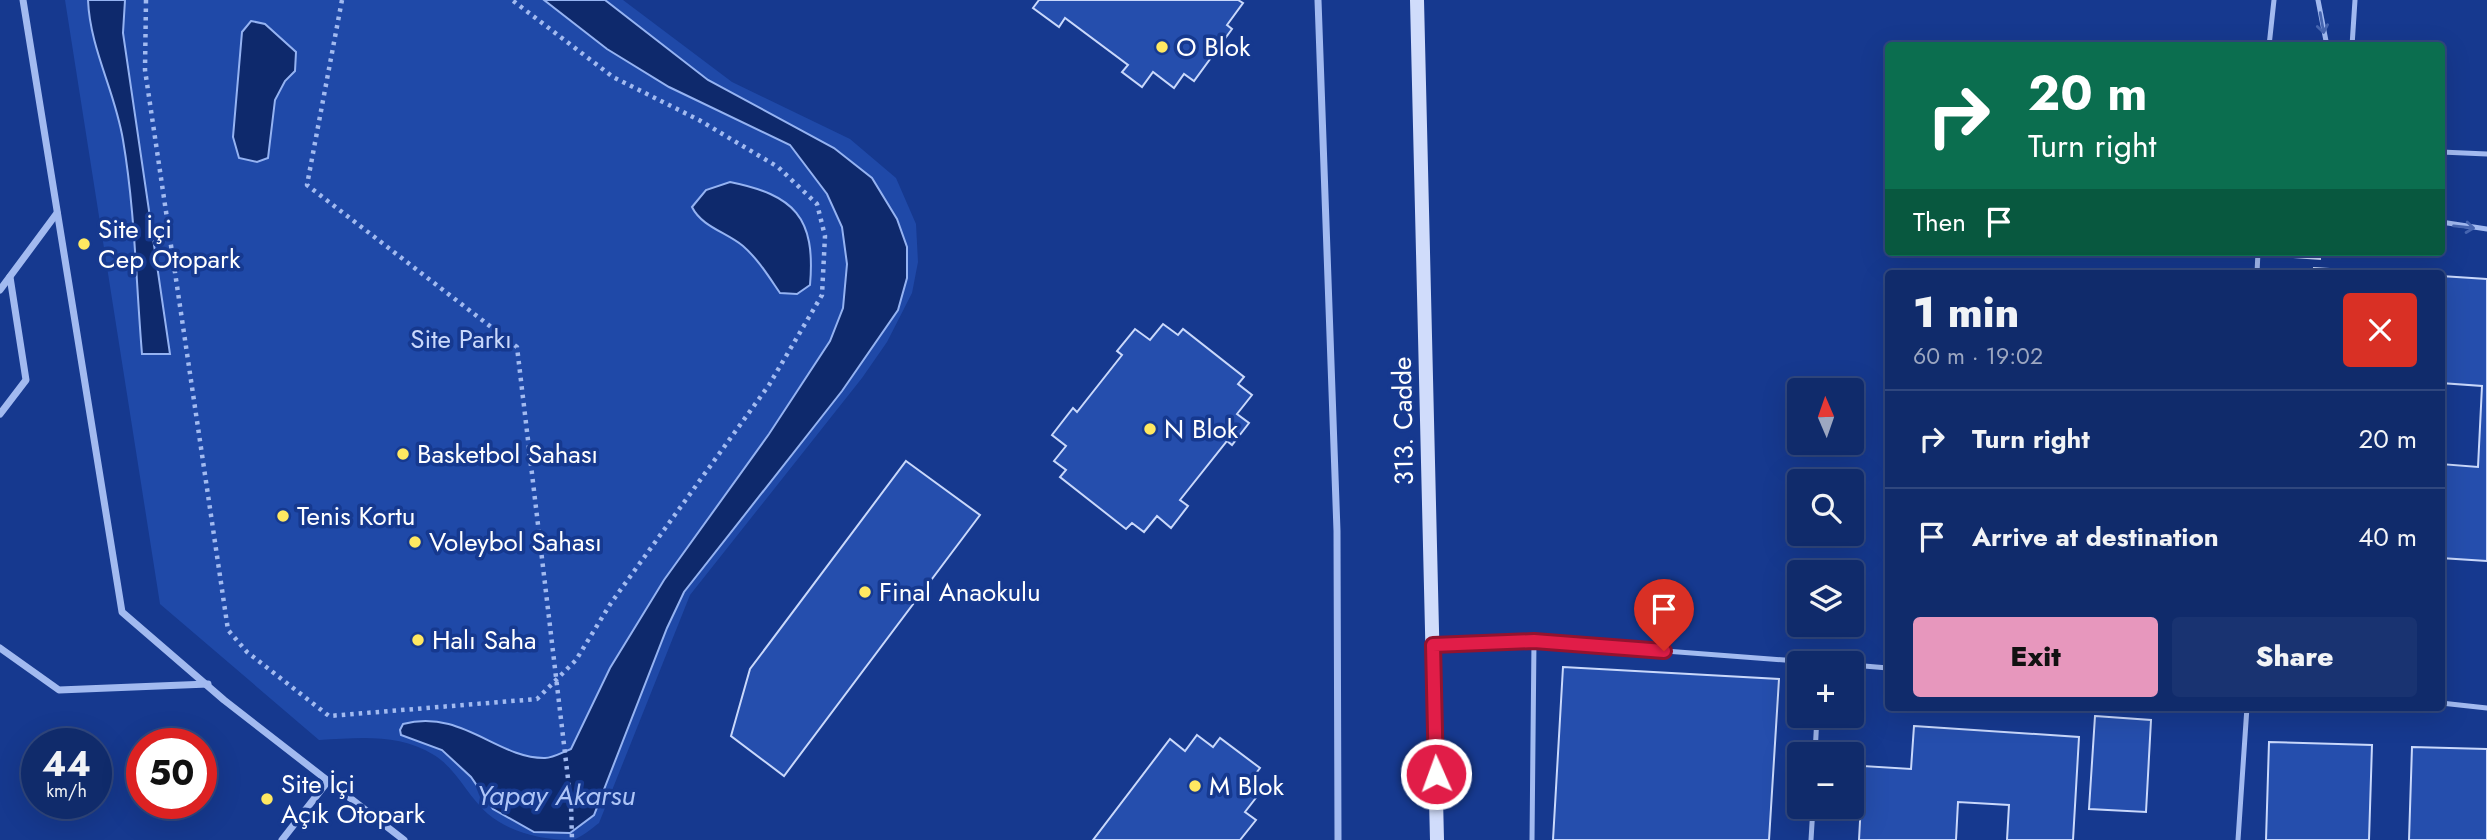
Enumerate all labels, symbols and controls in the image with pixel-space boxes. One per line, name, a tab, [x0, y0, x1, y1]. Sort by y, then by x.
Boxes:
one-way arrow	[2316, 11, 2330, 34]
place label: O Blok	[1176, 28, 1251, 66]
marker: O Blok	[1154, 39, 1170, 55]
text: 20 m	[2028, 58, 2147, 128]
icon: right	[1913, 70, 2004, 161]
text: Turn right	[2028, 123, 2157, 169]
text: Then	[1913, 203, 1966, 241]
icon: arrive	[1980, 203, 2018, 241]
place label: Site İçi Cep Otopark	[98, 210, 241, 278]
one-way arrow	[2452, 220, 2475, 233]
marker: Site İçi Cep Otopark	[76, 236, 92, 252]
text: 1 min	[1913, 282, 2019, 343]
button: close	[2343, 293, 2417, 367]
park label: Site Parkı	[410, 320, 512, 358]
text: 60 m · 19:02	[1913, 339, 2043, 373]
street label: 313. Cadde	[1383, 356, 1423, 486]
north arrow	[1787, 378, 1864, 455]
map controls	[1787, 378, 1864, 819]
place label: N Blok	[1164, 410, 1239, 448]
icon: right	[1913, 420, 1951, 458]
text: Turn right	[1972, 420, 2090, 458]
text: 20 m	[2359, 420, 2417, 458]
marker: N Blok	[1142, 421, 1158, 437]
place label: Basketbol Sahası	[417, 435, 598, 473]
marker: Basketbol Sahası	[395, 446, 411, 462]
button: search	[1787, 469, 1864, 546]
place label: Tenis Kortu	[297, 497, 415, 535]
marker: Tenis Kortu	[275, 508, 291, 524]
icon: arrive	[1913, 518, 1951, 556]
text: Arrive at destination	[1972, 518, 2219, 556]
text: 40 m	[2358, 518, 2417, 556]
place label: Voleybol Sahası	[429, 523, 602, 561]
marker: Voleybol Sahası	[407, 534, 423, 550]
button: layers	[1787, 560, 1864, 637]
place label: Final Anaokulu	[879, 573, 1041, 611]
pin	[1634, 579, 1694, 651]
marker: Final Anaokulu	[857, 584, 873, 600]
icon: arrive	[1645, 590, 1683, 628]
button: Exit	[1913, 617, 2158, 697]
button: Share	[2172, 617, 2417, 697]
place label: Halı Saha	[432, 621, 537, 659]
marker: Halı Saha	[410, 632, 426, 648]
button: +	[1787, 651, 1864, 728]
speed limit sign: 50	[126, 728, 217, 819]
position arrow	[1399, 737, 1473, 811]
text: 44	[42, 739, 91, 789]
button: −	[1787, 742, 1864, 819]
place label: Site İçi Açık Otopark	[281, 765, 426, 833]
place label: M Blok	[1209, 767, 1285, 805]
water label: Yapay Akarsu	[476, 775, 636, 816]
text: km/h	[46, 778, 87, 804]
marker: M Blok	[1187, 778, 1203, 794]
marker: Site İçi Açık Otopark	[259, 791, 275, 807]

